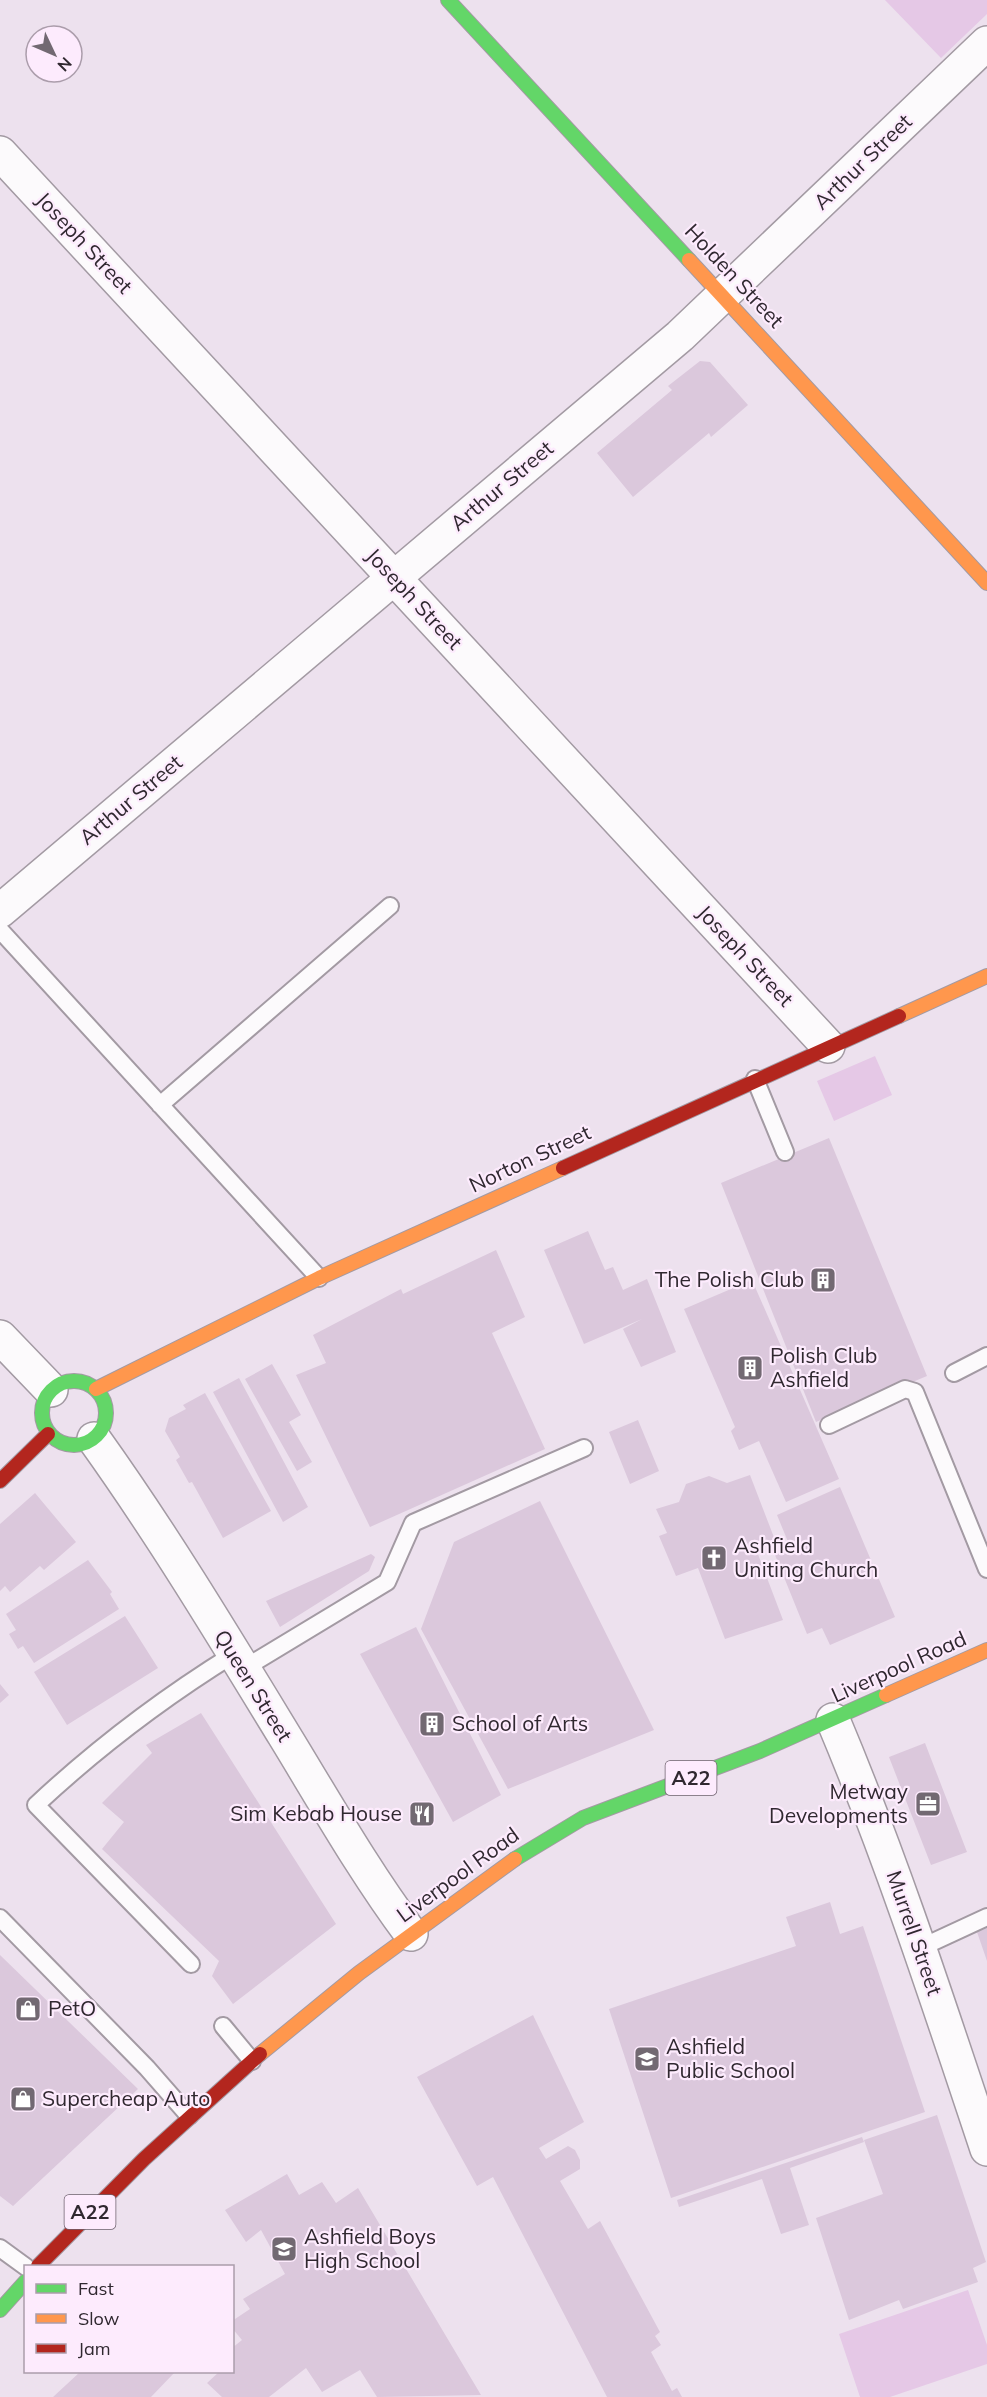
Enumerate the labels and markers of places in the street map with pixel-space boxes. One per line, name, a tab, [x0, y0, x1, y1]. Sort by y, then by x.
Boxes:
building icon: The Polish Club	[808, 1265, 838, 1295]
place label: The Polish Club	[655, 1266, 804, 1292]
place label: Polish Club Ashfield	[770, 1342, 877, 1392]
building icon: Polish Club Ashfield	[735, 1353, 765, 1383]
place label: Ashfield Uniting Church	[734, 1532, 878, 1582]
church icon: Ashfield Uniting Church	[699, 1543, 729, 1573]
building icon: School of Arts	[417, 1709, 447, 1739]
place label: School of Arts	[452, 1710, 588, 1736]
place label: Metway Developments	[769, 1778, 908, 1828]
office icon: Metway Developments	[913, 1789, 943, 1819]
restaurant icon: Sim Kebab House	[407, 1799, 437, 1829]
place label: Sim Kebab House	[230, 1800, 402, 1826]
shop icon: PetO	[13, 1994, 43, 2024]
place label: PetO	[48, 1995, 96, 2021]
place label: Ashfield Public School	[666, 2033, 795, 2083]
school or university icon: Ashfield Public School	[632, 2044, 662, 2074]
shop icon: Supercheap Auto	[8, 2084, 38, 2114]
place label: Supercheap Auto	[42, 2085, 210, 2111]
place label: Ashfield Boys High School	[304, 2223, 436, 2273]
school or university icon: Ashfield Boys High School	[269, 2234, 299, 2264]

